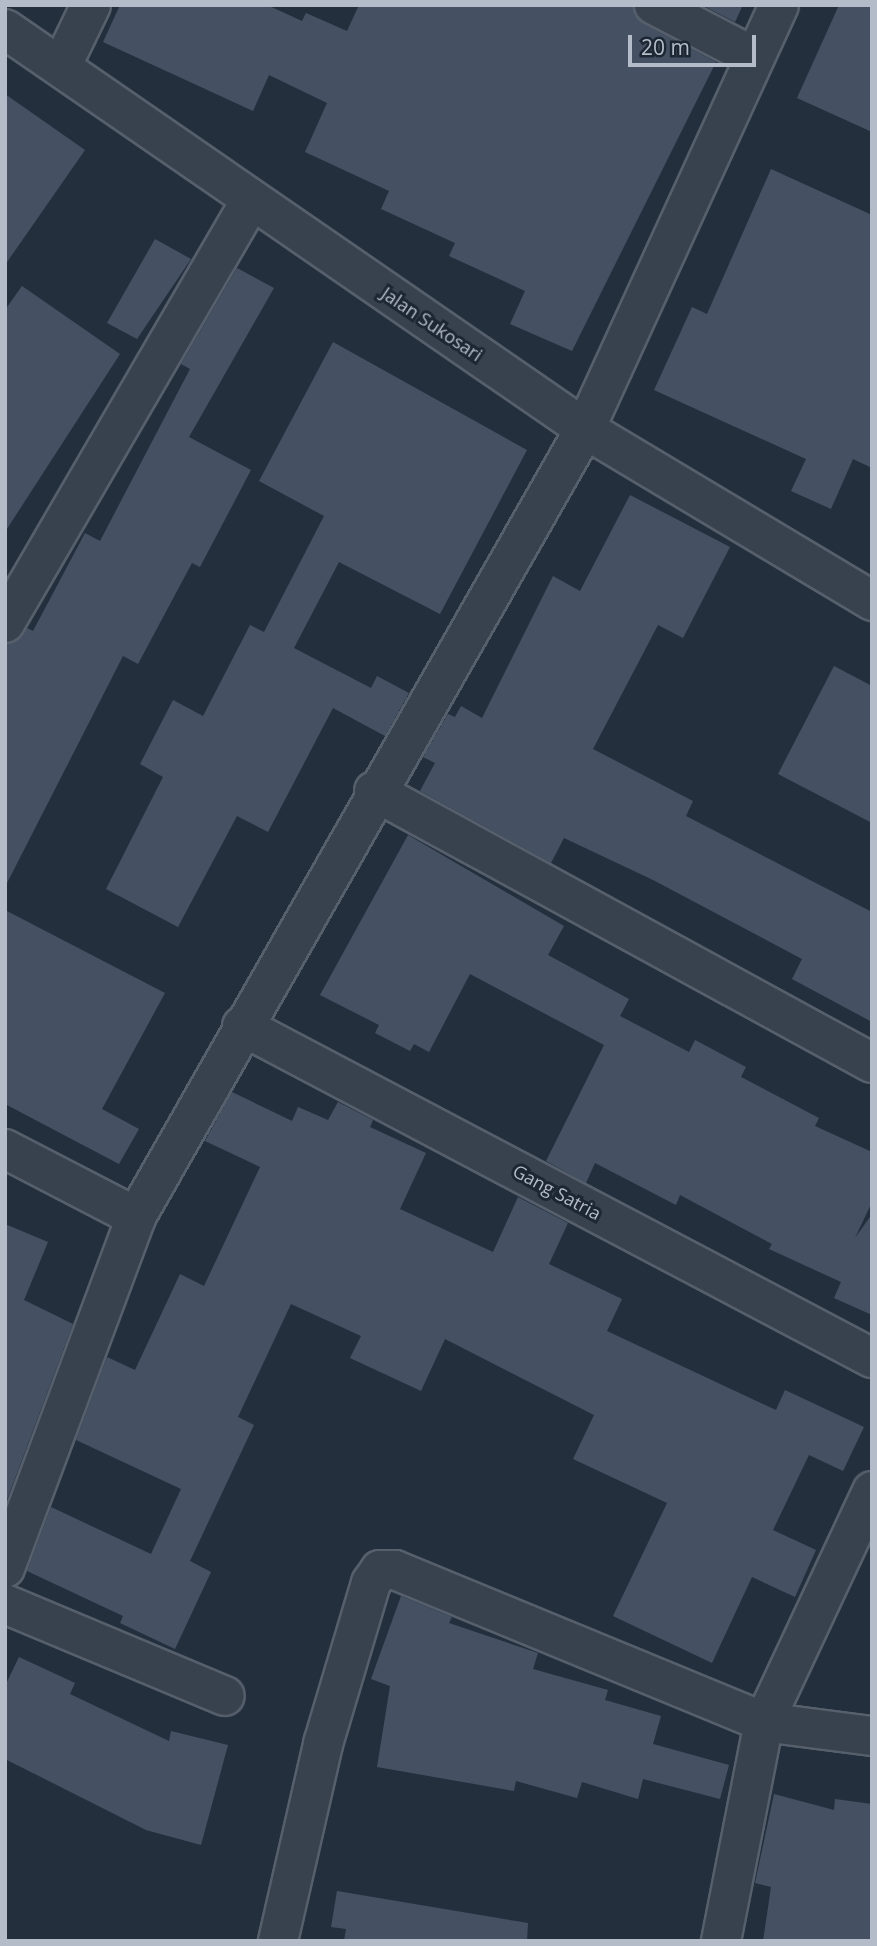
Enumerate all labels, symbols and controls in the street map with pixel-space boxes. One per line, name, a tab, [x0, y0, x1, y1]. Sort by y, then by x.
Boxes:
scale bar	[632, 21, 760, 65]
text: 20 m	[641, 33, 690, 61]
street label: Jalan Sukosari	[378, 282, 486, 366]
street label: Gang Satria	[509, 1160, 605, 1224]

